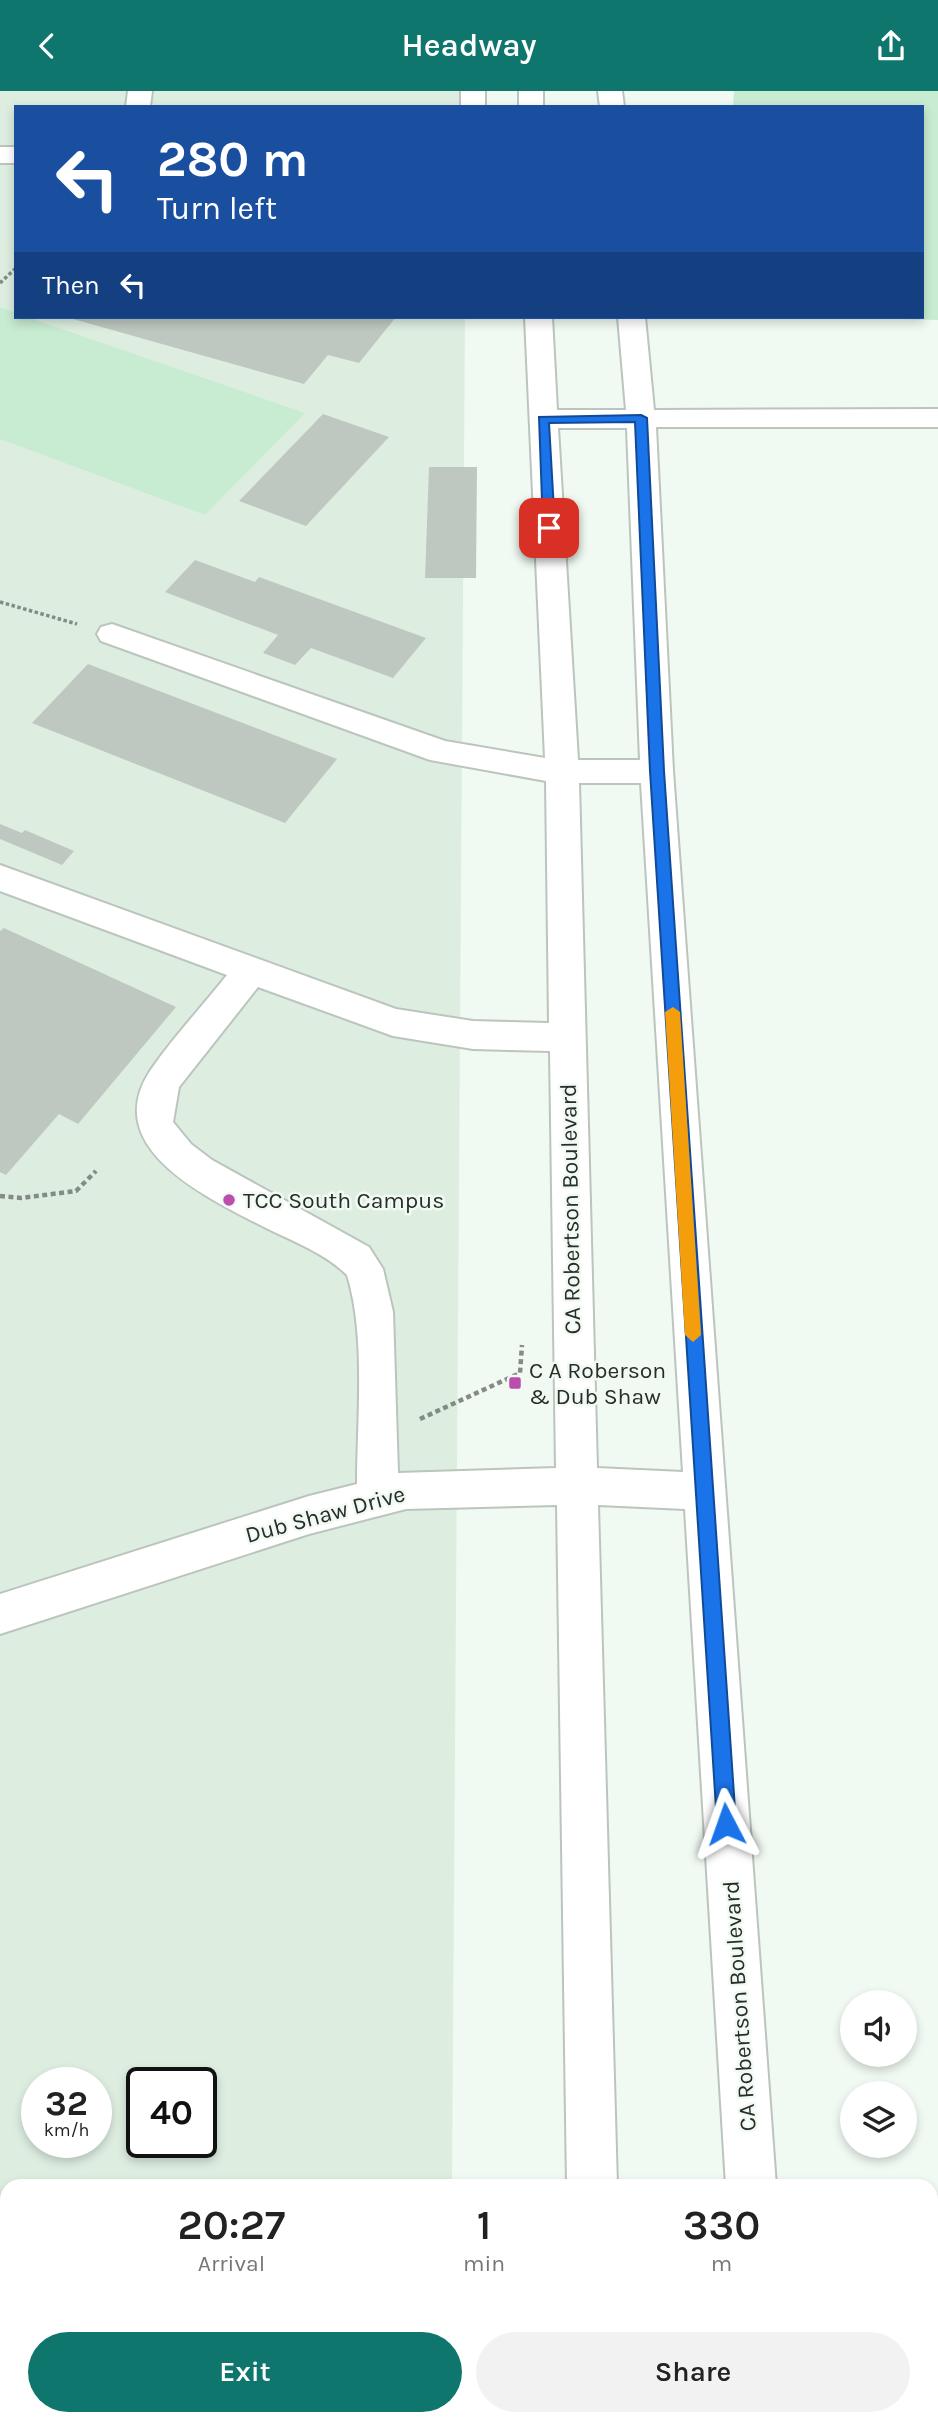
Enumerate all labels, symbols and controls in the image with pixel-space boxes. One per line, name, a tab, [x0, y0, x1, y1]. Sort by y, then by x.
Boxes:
icon: back	[28, 27, 66, 65]
text: Headway	[401, 27, 537, 64]
icon: share	[872, 27, 910, 65]
text: 280 m	[157, 131, 308, 188]
icon: left	[42, 133, 133, 224]
text: Turn left	[157, 190, 277, 227]
icon: left	[114, 266, 152, 304]
text: Then	[42, 270, 100, 301]
pin	[519, 498, 579, 558]
icon: arrive	[530, 509, 568, 547]
street label: CA Robertson Boulevard	[555, 1083, 586, 1335]
place label: TCC South Campus	[243, 1187, 444, 1214]
marker: TCC South Campus	[221, 1192, 237, 1208]
place label: C A Roberson & Dub Shaw	[529, 1357, 666, 1410]
marker: C A Roberson & Dub Shaw	[507, 1375, 523, 1391]
street label: Dub Shaw Drive	[242, 1480, 408, 1549]
position arrow	[689, 1787, 763, 1861]
street label: CA Robertson Boulevard	[717, 1880, 762, 2132]
map controls	[840, 1990, 917, 2158]
button: sound	[840, 1990, 917, 2067]
speed limit sign: 40	[126, 2067, 217, 2158]
button: layers	[840, 2081, 917, 2158]
text: 32	[45, 2083, 88, 2124]
text: km/h	[44, 2119, 89, 2141]
text: 20:27	[178, 2200, 285, 2250]
text: 1	[477, 2200, 491, 2250]
text: 330	[683, 2200, 760, 2250]
text: Arrival	[198, 2250, 265, 2277]
text: min	[463, 2250, 505, 2277]
text: m	[711, 2250, 732, 2277]
button: Exit	[28, 2332, 462, 2412]
button: Share	[476, 2332, 910, 2412]

